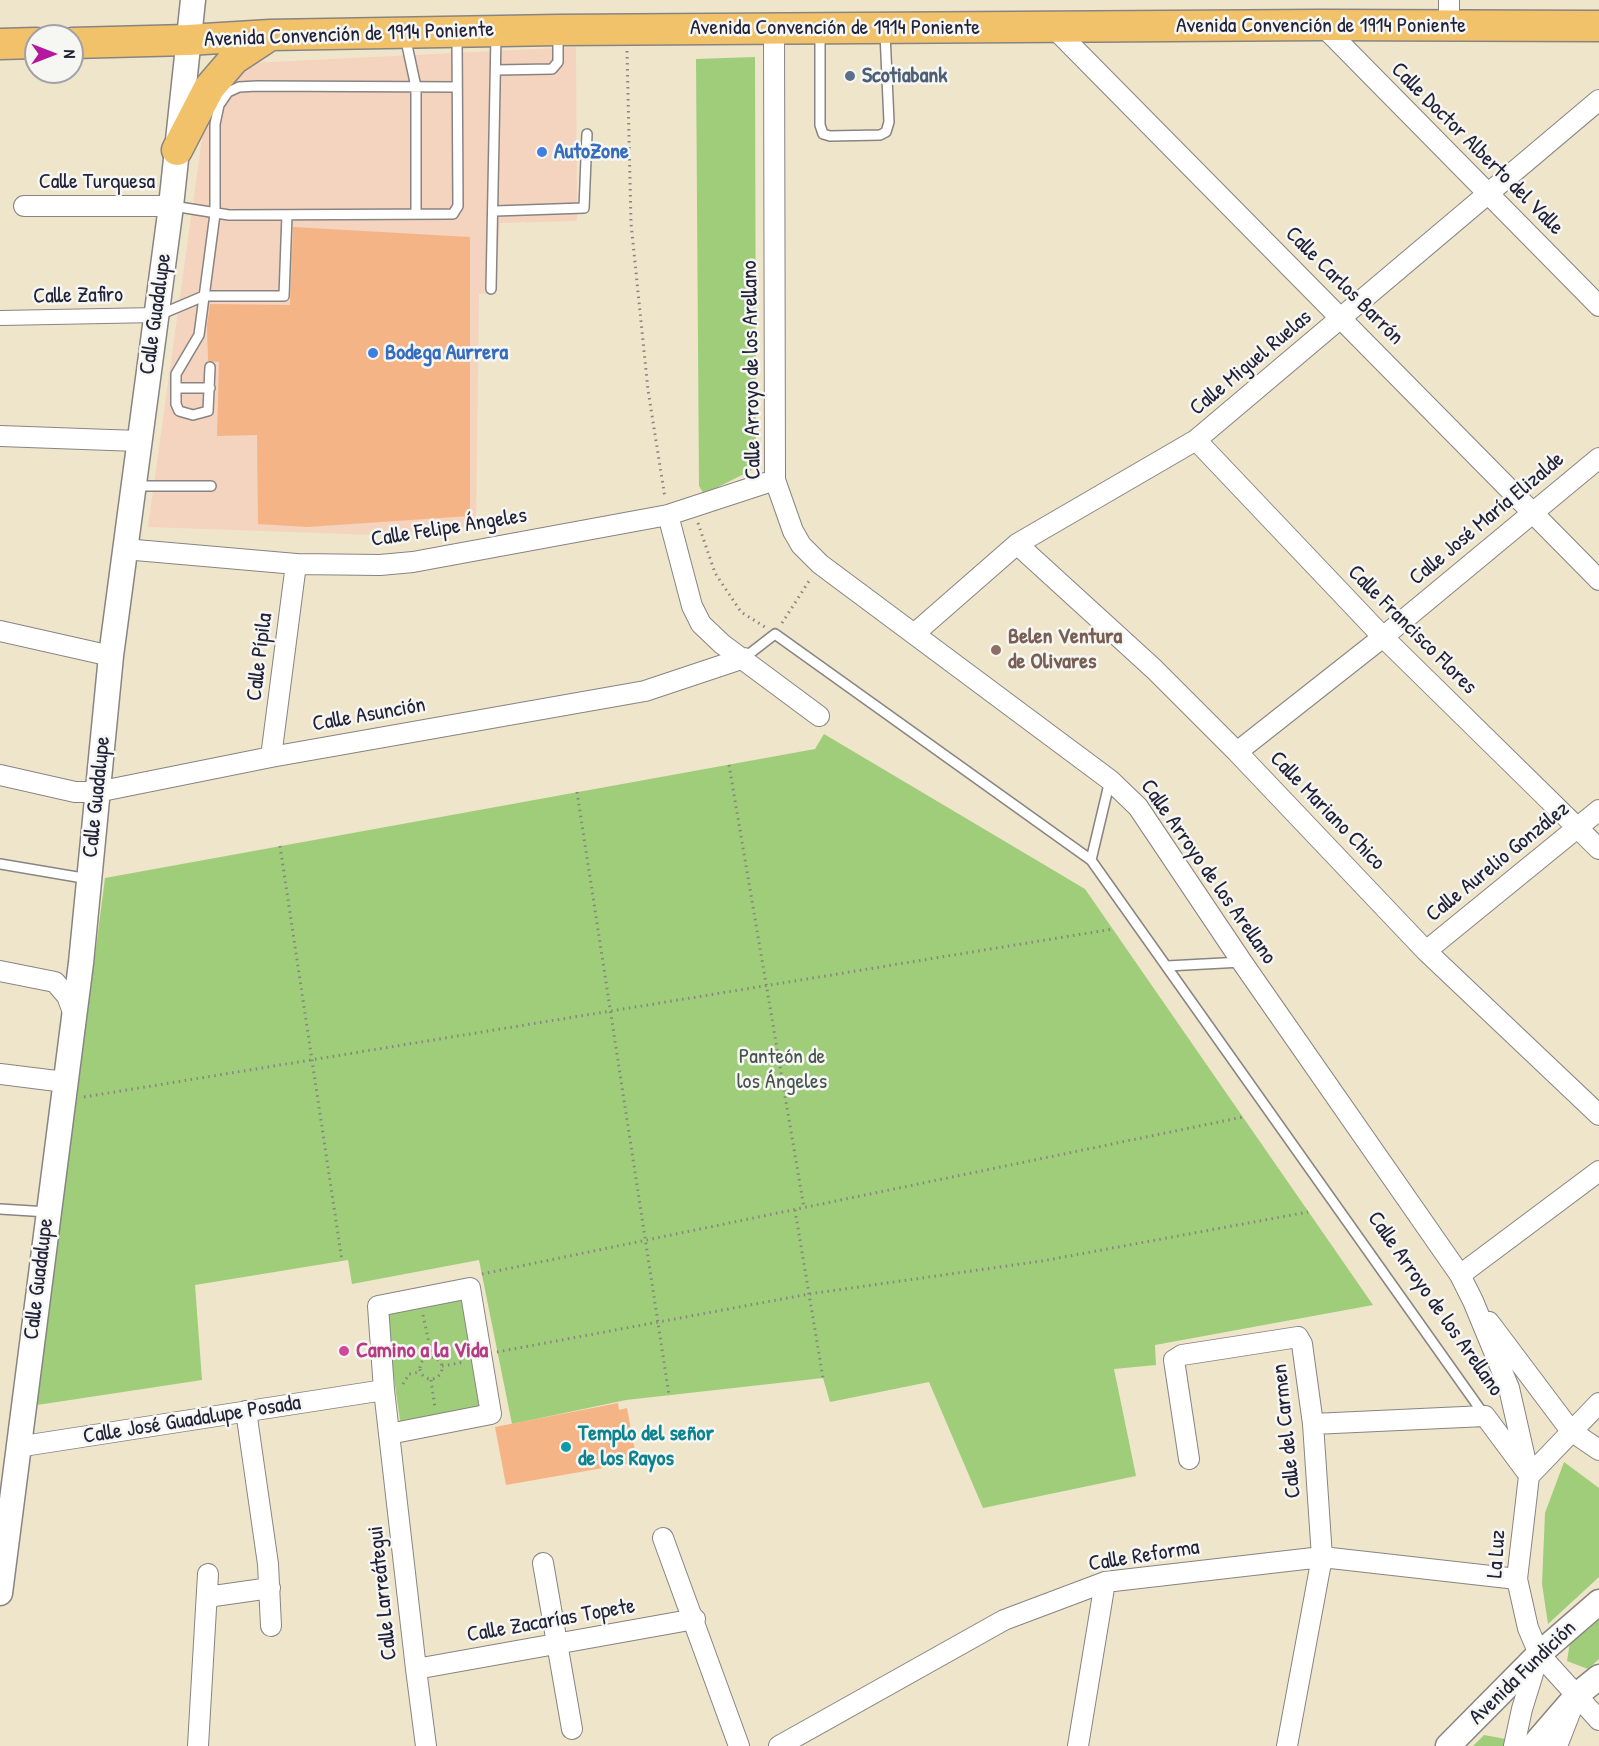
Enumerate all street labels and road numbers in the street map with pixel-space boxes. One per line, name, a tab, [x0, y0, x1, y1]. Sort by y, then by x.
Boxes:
street label: Avenida Convención de 1914 Poniente	[1176, 13, 1466, 39]
street label: Avenida Convención de 1914 Poniente	[690, 15, 980, 41]
street label: Avenida Convención de 1914 Poniente	[204, 17, 494, 53]
street label: Calle Doctor Alberto del Valle	[1385, 57, 1569, 241]
street label: Calle Turquesa	[39, 169, 155, 195]
street label: Calle Carlos Barrón	[1279, 221, 1409, 351]
street label: Calle Guadalupe	[134, 252, 178, 376]
street label: Calle Arroyo de los Arellano	[737, 260, 767, 480]
street label: Calle Zafiro	[33, 282, 123, 310]
street label: Calle Miguel Ruelas	[1185, 304, 1317, 422]
street label: Calle José María Elizalde	[1404, 447, 1570, 591]
street label: Calle Felipe Ángeles	[369, 503, 529, 553]
street label: Calle Francisco Flores	[1342, 560, 1482, 700]
street label: Calle Pípila	[242, 612, 278, 702]
street label: Calle Asunción	[310, 692, 428, 738]
street label: Calle Guadalupe	[77, 735, 117, 859]
street label: Calle Mariano Chico	[1264, 746, 1390, 876]
street label: Calle Arroyo de los Arellano	[1134, 775, 1282, 969]
street label: Calle Aurelio González	[1421, 796, 1575, 928]
street label: Calle Arroyo de los Arellano	[1361, 1207, 1509, 1401]
street label: Calle Guadalupe	[18, 1217, 60, 1341]
street label: Calle del Carmen	[1267, 1362, 1307, 1500]
street label: Calle José Guadalupe Posada	[81, 1390, 303, 1450]
street label: Calle Larreátegui	[363, 1525, 403, 1661]
street label: La Luz	[1482, 1529, 1512, 1579]
street label: Calle Reforma	[1087, 1534, 1201, 1578]
street label: Calle Zacarías Topete	[465, 1593, 637, 1649]
street label: Avenida Fundición	[1464, 1616, 1582, 1730]

